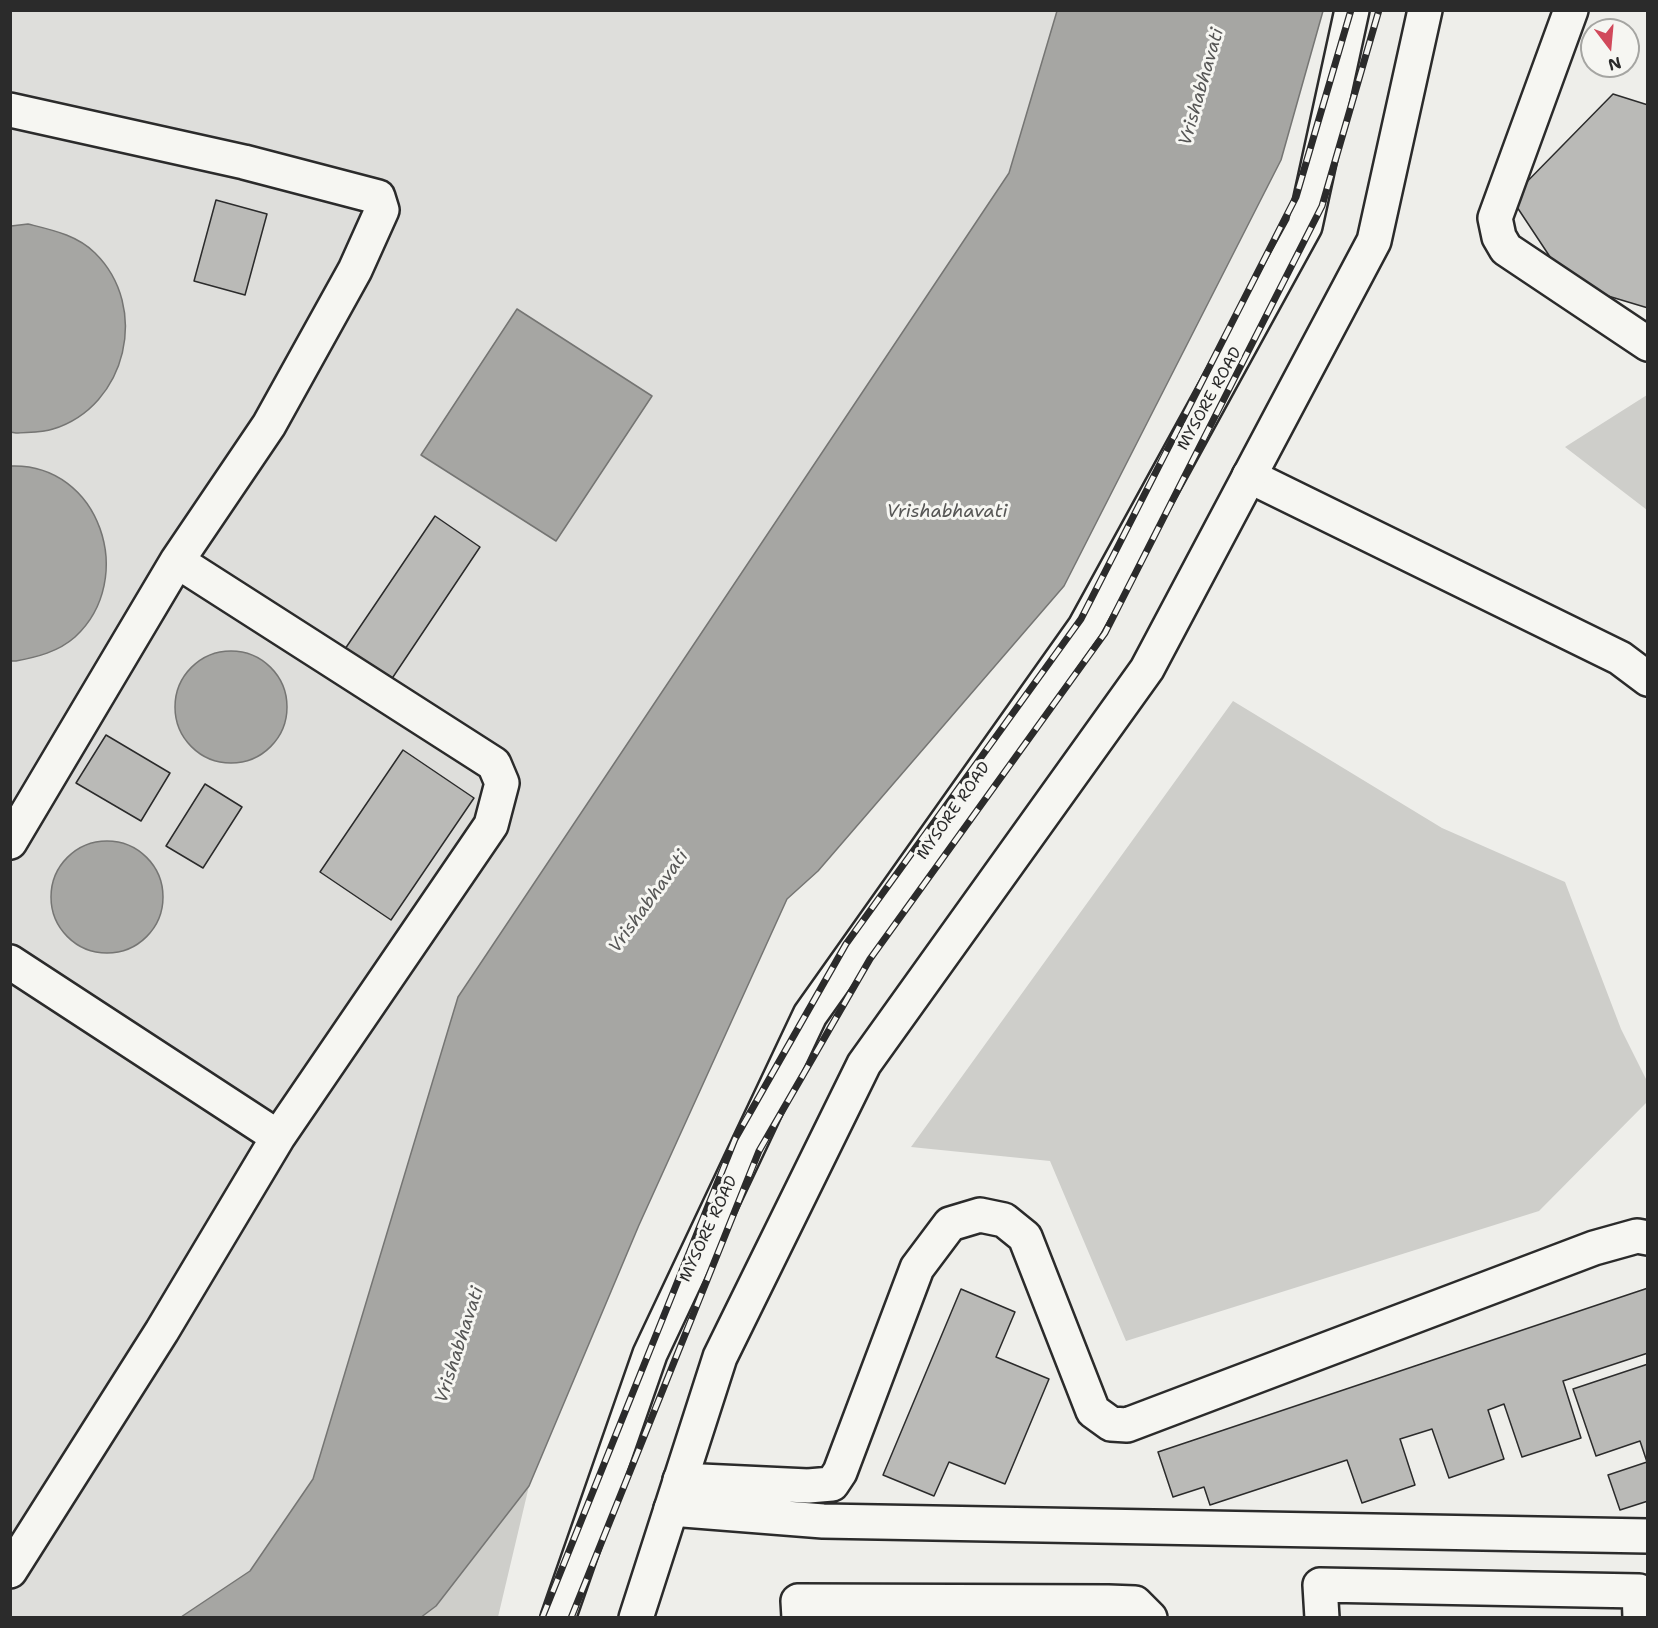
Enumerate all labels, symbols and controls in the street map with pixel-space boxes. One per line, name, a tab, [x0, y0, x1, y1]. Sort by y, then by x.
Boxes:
north arrow	[1580, 18, 1640, 78]
water label: Vrishabhavati	[1175, 26, 1229, 148]
text: N	[1606, 52, 1624, 76]
street label: MYSORE ROAD	[1174, 344, 1246, 454]
water label: Vrishabhavati	[886, 501, 1008, 523]
street label: MYSORE ROAD	[913, 758, 995, 864]
water label: Vrishabhavati	[605, 847, 693, 957]
street label: MYSORE ROAD	[676, 1173, 742, 1285]
water label: Vrishabhavati	[431, 1284, 489, 1406]

